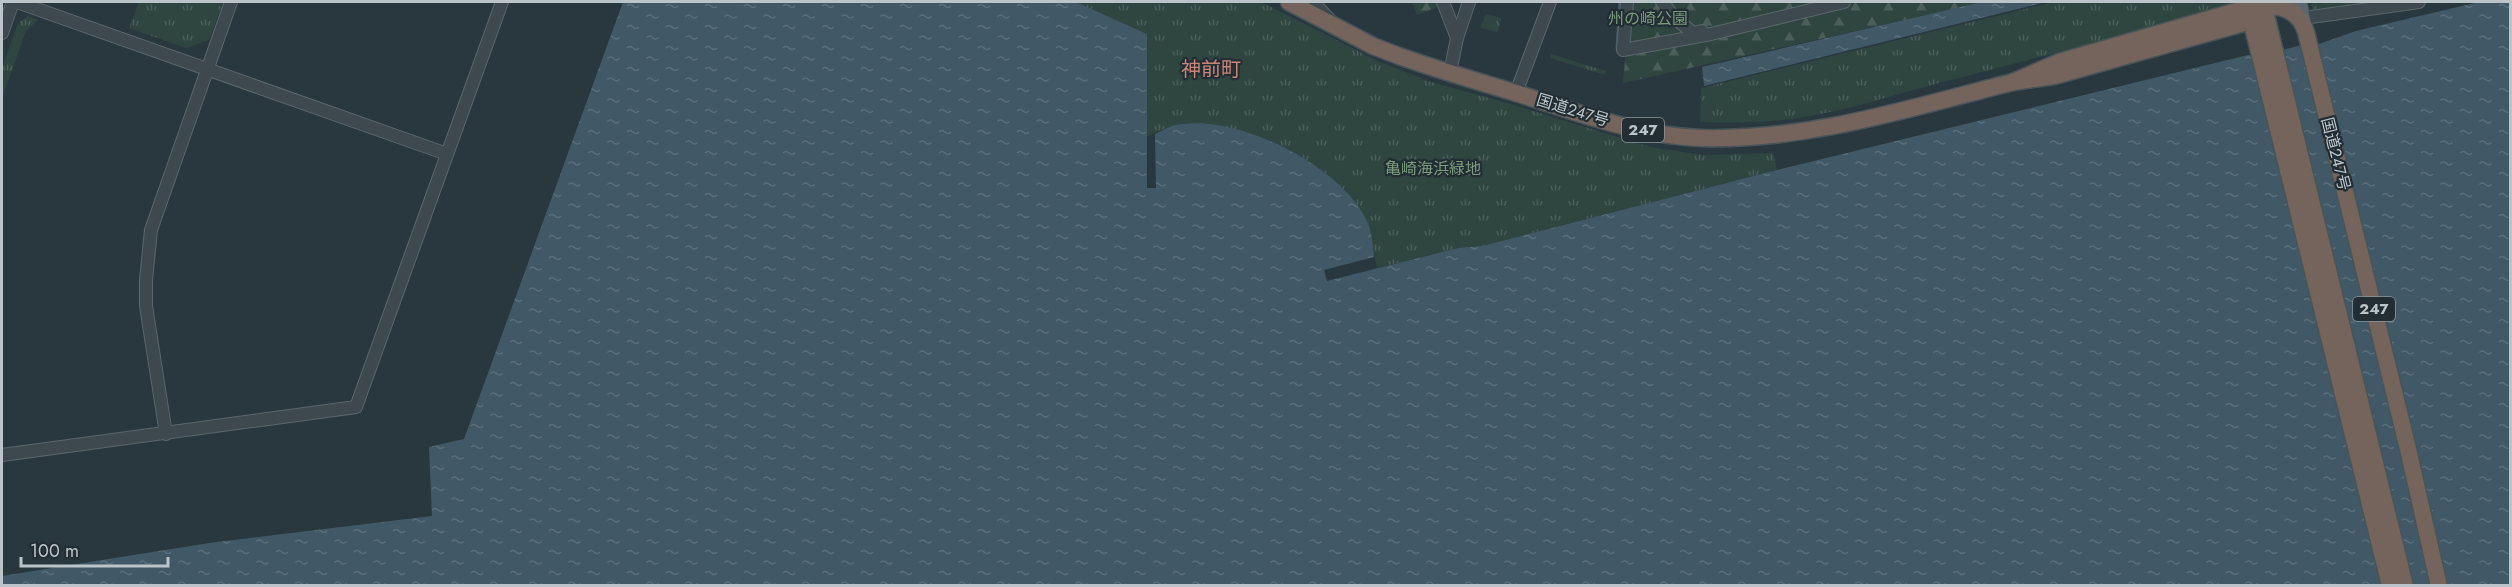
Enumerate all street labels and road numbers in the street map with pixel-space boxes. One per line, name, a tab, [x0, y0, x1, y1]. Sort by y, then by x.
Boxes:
street label: 国道247号	[1534, 88, 1612, 132]
street label: 国道247号	[2316, 115, 2356, 193]
road number: 247	[1622, 118, 1664, 142]
road number: 247	[2353, 297, 2395, 321]

